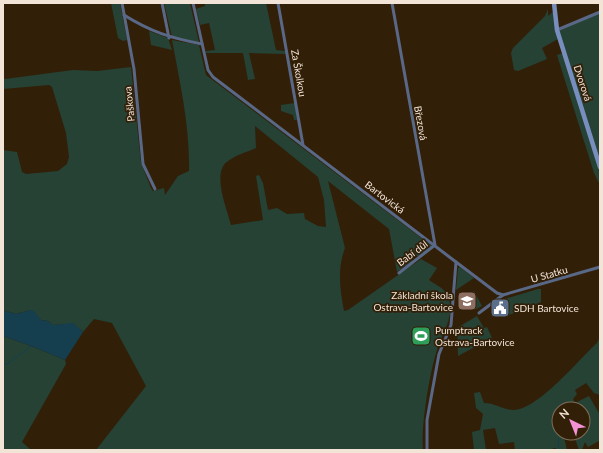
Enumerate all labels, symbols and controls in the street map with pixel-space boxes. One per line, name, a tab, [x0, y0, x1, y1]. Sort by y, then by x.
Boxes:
street label: Za Školkou	[289, 48, 309, 98]
street label: Dvorová	[572, 63, 594, 103]
street label: Paškova	[121, 86, 137, 122]
street label: Březová	[412, 105, 430, 141]
street label: Bartovická	[363, 178, 407, 216]
street label: Babí důl	[394, 238, 430, 268]
street label: U Statku	[529, 263, 569, 285]
place label: Základní škola Ostrava-Bartovice	[373, 289, 453, 313]
school or university icon: Základní škola Ostrava-Bartovice	[456, 290, 478, 312]
public building icon: SDH Bartovice	[489, 297, 511, 319]
place label: SDH Bartovice	[514, 302, 579, 314]
place label: Pumptrack Ostrava-Bartovice	[435, 324, 515, 348]
sports icon: Pumptrack Ostrava-Bartovice	[410, 325, 432, 347]
north arrow	[551, 401, 591, 441]
text: N	[556, 406, 571, 421]

